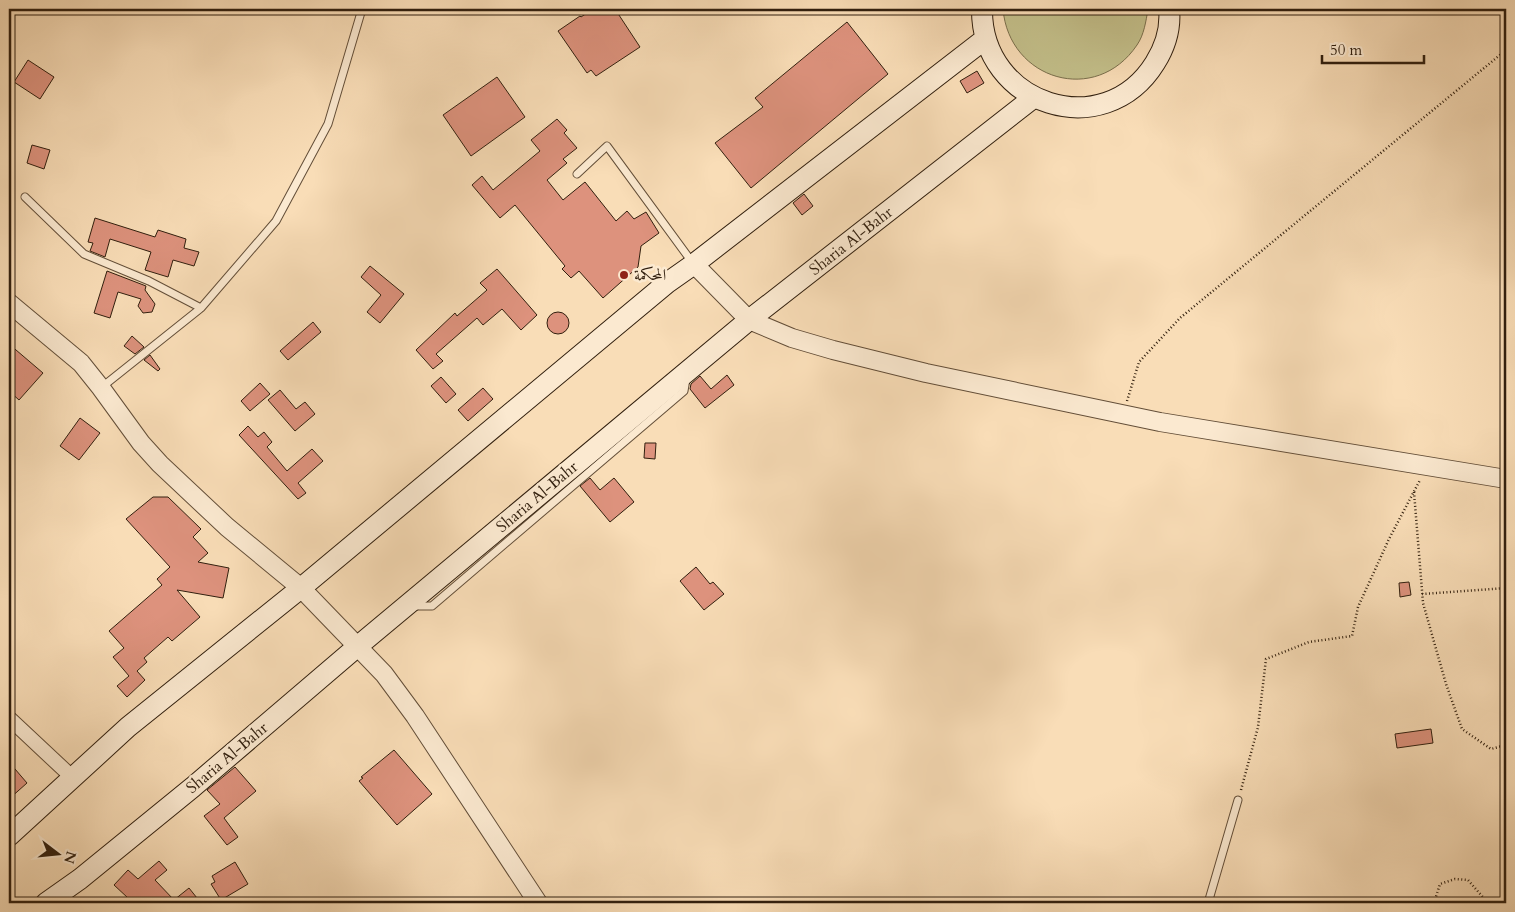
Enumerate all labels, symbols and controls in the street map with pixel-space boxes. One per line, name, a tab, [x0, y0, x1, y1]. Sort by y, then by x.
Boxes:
scale bar	[1322, 32, 1425, 64]
text: 50 m	[1330, 40, 1362, 60]
street label: Sharia Al-Bahr	[805, 201, 897, 281]
place label: المحكمة	[634, 264, 666, 286]
marker: المحكمة	[618, 269, 630, 281]
street label: Sharia Al-Bahr	[492, 456, 583, 538]
street label: Sharia Al-Bahr	[182, 717, 273, 799]
north arrow	[32, 830, 82, 880]
text: N	[59, 849, 81, 866]

